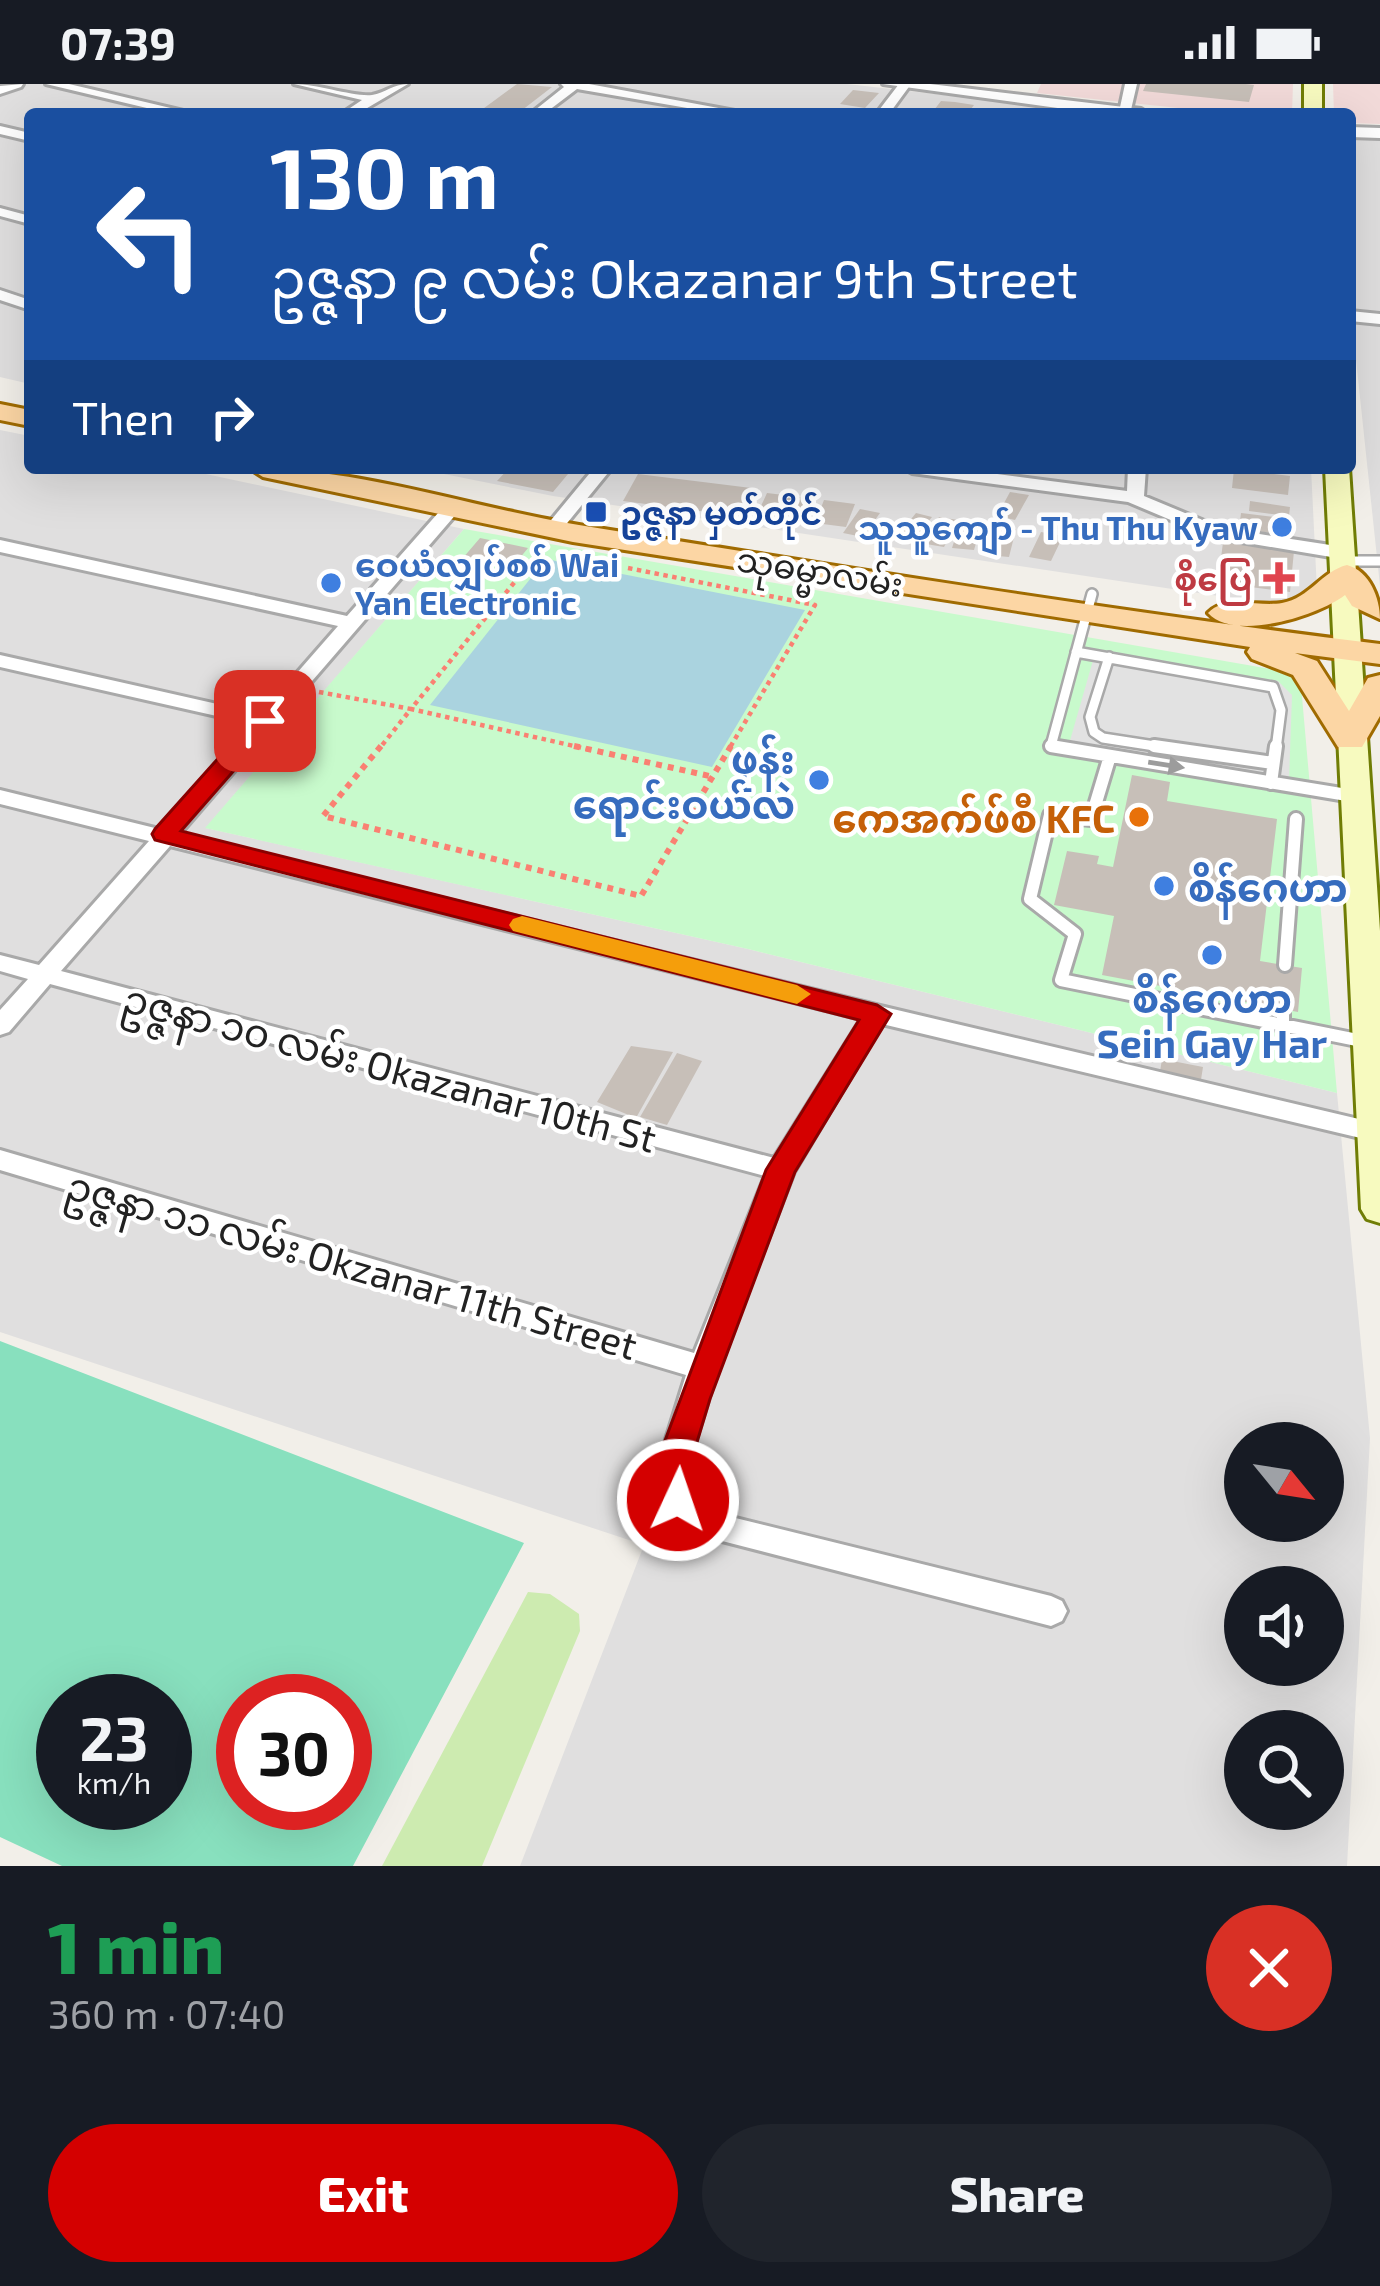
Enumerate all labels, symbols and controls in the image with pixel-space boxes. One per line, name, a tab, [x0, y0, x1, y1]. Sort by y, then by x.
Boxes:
text: 07:39	[60, 15, 176, 69]
text: 130 m	[270, 125, 499, 226]
icon: left	[72, 156, 228, 312]
text: ဥဇ္ဇနာ ၉ လမ်း Okazanar 9th Street	[270, 244, 1078, 309]
icon: right	[199, 384, 265, 450]
text: Then	[72, 390, 175, 444]
place label: ဥဇ္ဇနာ မှတ်တိုင်	[620, 491, 822, 541]
marker: ဥဇ္ဇနာ မှတ်တိုင်	[583, 499, 609, 525]
place label: သူသူကျော် - Thu Thu Kyaw	[858, 506, 1258, 556]
marker: သူသူကျော် - Thu Thu Kyaw	[1269, 514, 1295, 540]
street label: သုဓမ္မာလမ်း	[733, 537, 906, 613]
place label: ဝေယံလျှပ်စစ် Wai Yan Electronic	[355, 543, 619, 622]
place label: စိုပြေ	[1174, 558, 1252, 606]
marker: စိုပြေ	[1263, 562, 1295, 594]
marker: ဝေယံလျှပ်စစ် Wai Yan Electronic	[318, 570, 344, 596]
pin	[214, 670, 316, 772]
icon: arrive	[232, 688, 298, 754]
place label: ဖုန်း ရောင်းဝယ်လဲ	[573, 734, 795, 837]
one-way arrow	[1148, 757, 1186, 775]
marker: ဖုန်း ရောင်းဝယ်လဲ	[806, 767, 832, 793]
place label: ကေအက်ဖ်စီ KFC	[832, 793, 1115, 841]
marker: ကေအက်ဖ်စီ KFC	[1126, 804, 1152, 830]
place label: စိန်ဂေဟာ	[1188, 862, 1348, 920]
marker: စိန်ဂေဟာ	[1151, 873, 1177, 899]
marker: စိန်ဂေဟာ Sein Gay Har	[1199, 942, 1225, 968]
street label: ဥဇ္ဇနာ ၁၀ လမ်း Okazanar 10th St	[115, 973, 662, 1171]
place label: စိန်ဂေဟာ Sein Gay Har	[1097, 973, 1327, 1067]
street label: ဥဇ္ဇနာ ၁၁ လမ်း Okzanar 11th Street	[58, 1160, 643, 1379]
north arrow	[1224, 1422, 1344, 1542]
map controls	[1224, 1422, 1344, 1830]
position arrow	[615, 1437, 741, 1563]
button: sound	[1224, 1566, 1344, 1686]
speed limit sign: 30	[216, 1674, 372, 1830]
text: 23	[80, 1701, 148, 1773]
button: search	[1224, 1710, 1344, 1830]
text: km/h	[77, 1764, 151, 1800]
text: 1 min	[48, 1902, 224, 1988]
button: close	[1206, 1905, 1332, 2031]
text: 360 m · 07:40	[48, 1990, 285, 2037]
button: Exit	[48, 2124, 678, 2262]
button: Share	[702, 2124, 1332, 2262]

